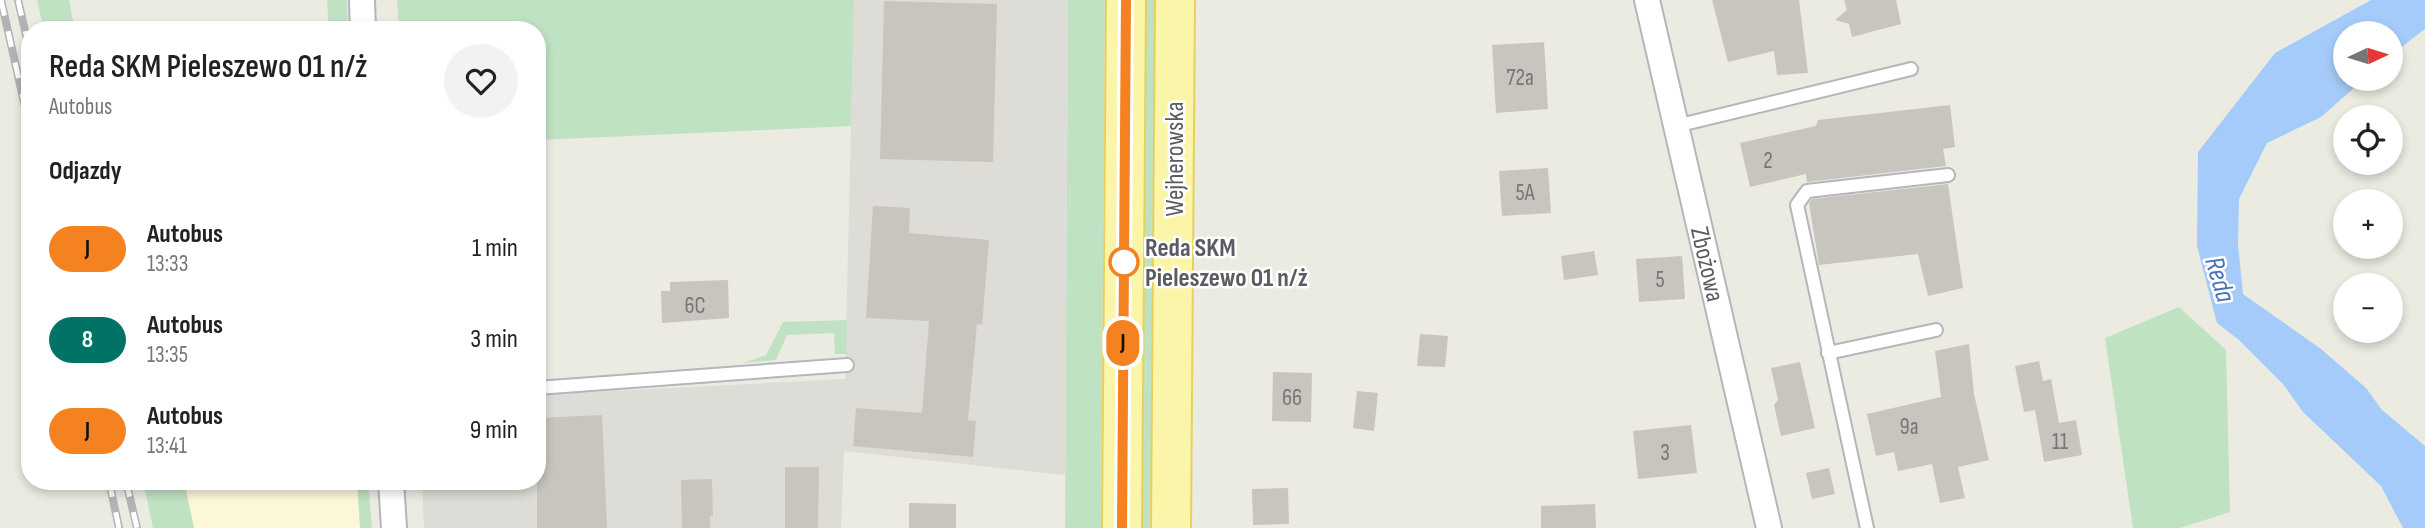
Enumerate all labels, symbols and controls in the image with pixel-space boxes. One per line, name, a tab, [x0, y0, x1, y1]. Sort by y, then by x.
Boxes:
north arrow	[2333, 21, 2403, 91]
map controls	[2333, 21, 2403, 343]
button: heart	[444, 44, 518, 118]
text: Reda SKM Pieleszewo 01 n/ż	[49, 47, 367, 87]
house number: 72a	[1506, 64, 1534, 92]
text: Autobus	[49, 93, 112, 121]
street label: Wejherowska	[1160, 102, 1191, 216]
button: locate	[2333, 105, 2403, 175]
house number: 2	[1763, 147, 1773, 175]
text: Odjazdy	[49, 156, 121, 187]
house number: 5A	[1515, 179, 1535, 207]
button: +	[2333, 189, 2403, 259]
text: Autobus	[147, 219, 223, 250]
street label: Zbożowa	[1683, 224, 1730, 305]
text: 1 min	[472, 233, 518, 264]
place label: Reda SKM Pieleszewo 01 n/ż	[1145, 233, 1308, 294]
text: J	[85, 234, 90, 263]
marker: Reda SKM Pieleszewo 01 n/ż	[1109, 247, 1139, 277]
text: 13:33	[147, 250, 188, 278]
water label: Reda	[2197, 253, 2242, 307]
house number: 5	[1655, 266, 1665, 294]
button: −	[2333, 273, 2403, 343]
house number: 6C	[684, 292, 706, 320]
text: Autobus	[147, 310, 223, 341]
line badge: J	[1100, 320, 1146, 366]
text: 3 min	[470, 324, 518, 355]
text: 8	[82, 325, 93, 354]
text: J	[1120, 328, 1126, 357]
text: 13:35	[147, 341, 188, 369]
house number: 66	[1282, 384, 1302, 412]
text: Autobus	[147, 401, 223, 432]
house number: 9a	[1899, 413, 1919, 441]
text: 9 min	[470, 415, 518, 446]
text: J	[85, 416, 90, 445]
house number: 11	[2052, 428, 2068, 456]
text: 13:41	[147, 432, 187, 460]
house number: 3	[1660, 439, 1670, 467]

